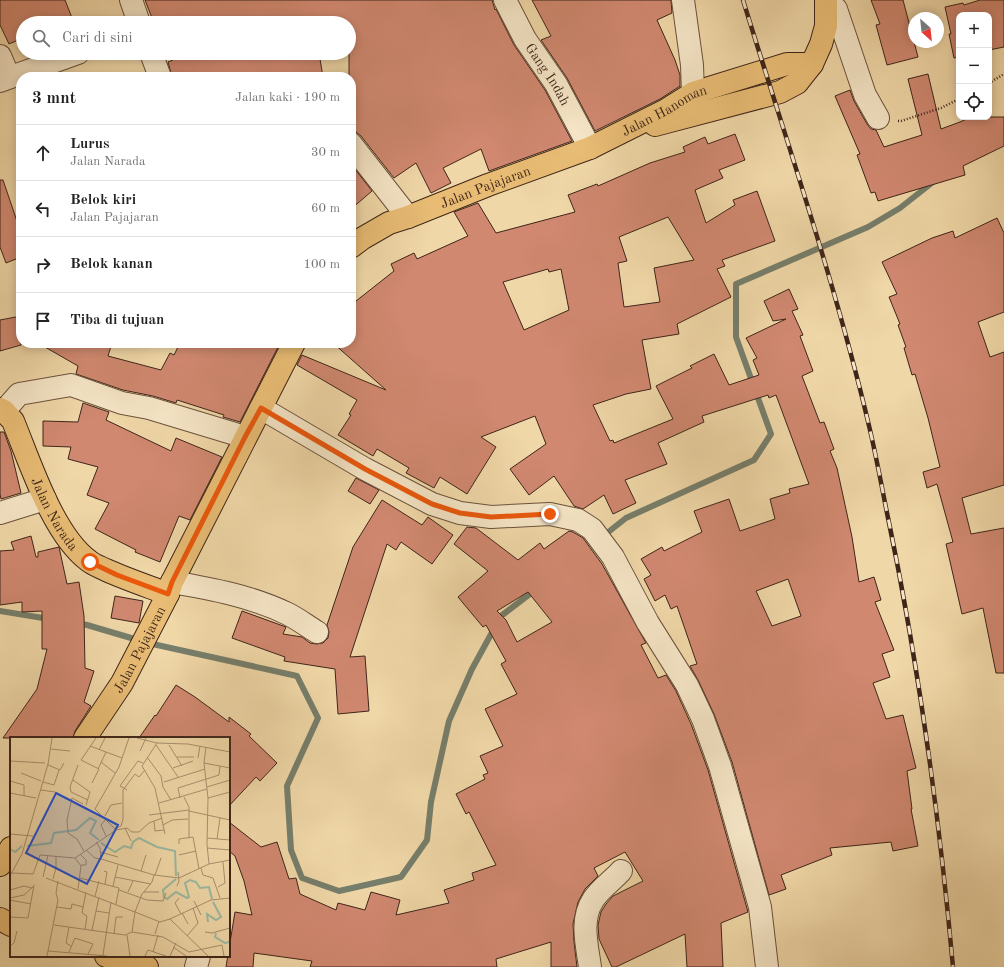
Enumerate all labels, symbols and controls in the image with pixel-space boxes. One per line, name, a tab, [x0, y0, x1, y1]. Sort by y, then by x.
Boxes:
north arrow	[908, 12, 944, 48]
map controls	[956, 12, 992, 120]
button: +	[956, 12, 992, 48]
search box	[16, 16, 356, 60]
icon: search	[30, 27, 52, 49]
text: Cari di sini	[62, 31, 133, 46]
street label: Gang Indah	[522, 41, 572, 108]
button: −	[956, 48, 992, 84]
street label: Jalan Hanoman	[620, 83, 709, 139]
button: locate	[956, 84, 992, 120]
text: 3 mnt	[32, 90, 76, 107]
text: Jalan kaki · 190 m	[235, 91, 340, 104]
text: Lurus	[70, 137, 110, 152]
icon: ahead	[32, 142, 54, 164]
text: 30 m	[311, 146, 340, 159]
text: Jalan Narada	[70, 155, 145, 168]
street label: Jalan Pajajaran	[439, 164, 533, 211]
text: Belok kiri	[70, 193, 136, 208]
icon: left	[32, 198, 54, 220]
text: 60 m	[311, 202, 340, 215]
text: Jalan Pajajaran	[70, 211, 159, 224]
icon: right	[32, 254, 54, 276]
text: Belok kanan	[70, 257, 153, 272]
text: 100 m	[303, 258, 340, 271]
icon: arrive	[32, 310, 54, 332]
text: Tiba di tujuan	[70, 313, 164, 328]
street label: Jalan Narada	[28, 476, 80, 554]
route end	[541, 505, 559, 523]
route start	[81, 553, 99, 571]
street label: Jalan Pajajaran	[111, 604, 169, 696]
inset map	[10, 737, 230, 957]

